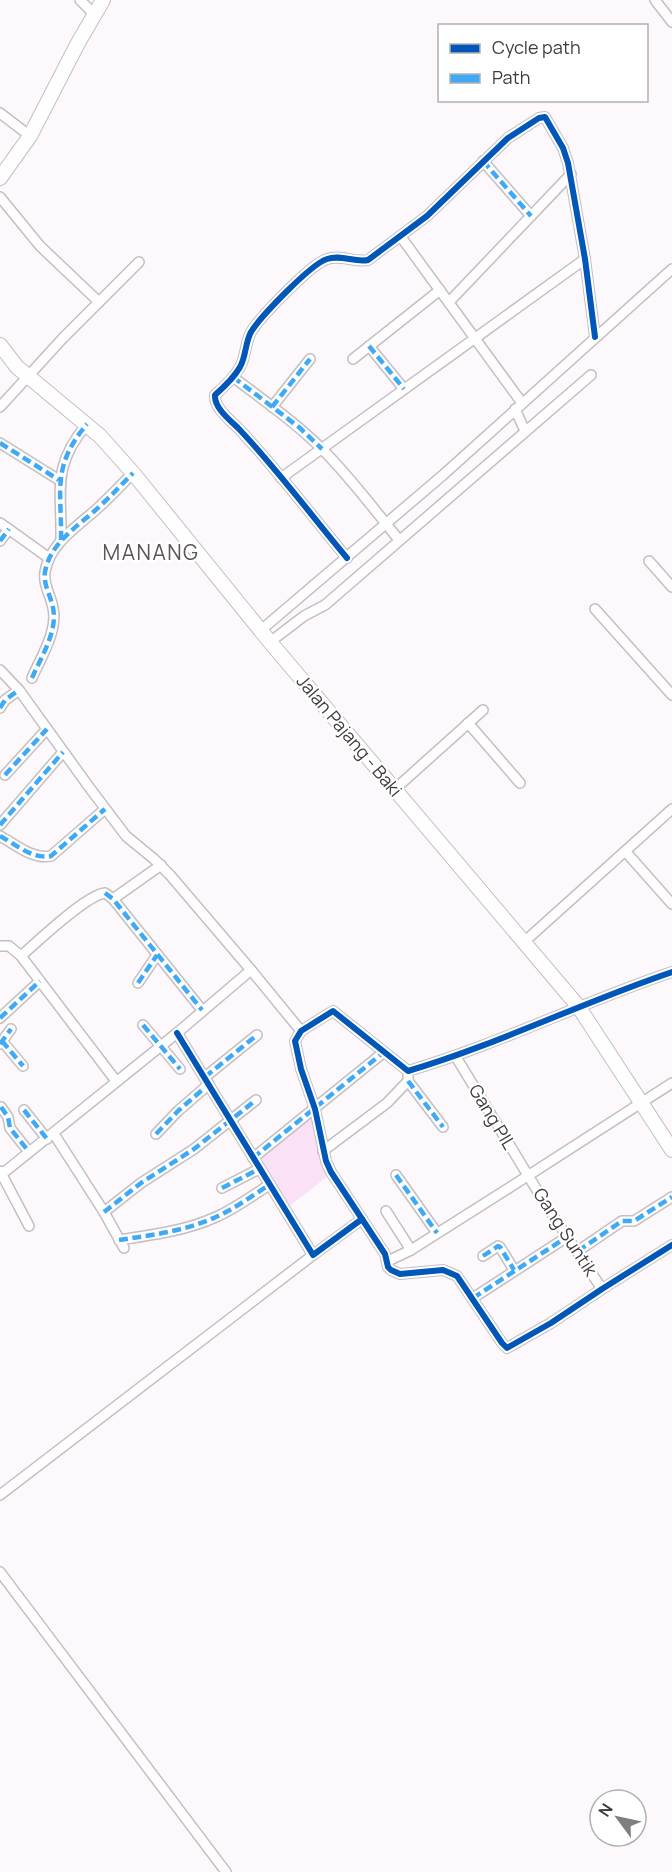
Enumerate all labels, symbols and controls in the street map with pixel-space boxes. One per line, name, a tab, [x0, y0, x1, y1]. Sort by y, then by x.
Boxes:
legend	[438, 24, 648, 102]
text: Cycle path	[492, 35, 581, 59]
text: Path	[492, 65, 530, 89]
district label: MANANG	[103, 538, 199, 566]
street label: Jalan Pajang - Baki	[292, 669, 408, 801]
street label: Gang PIL	[464, 1079, 522, 1153]
street label: Gang Suntik	[528, 1183, 604, 1281]
north arrow	[588, 1788, 648, 1848]
text: N	[593, 1799, 618, 1821]

